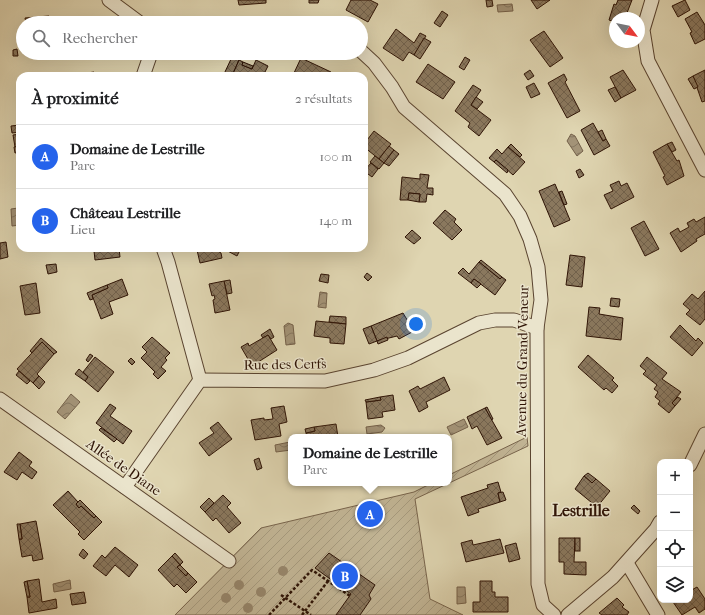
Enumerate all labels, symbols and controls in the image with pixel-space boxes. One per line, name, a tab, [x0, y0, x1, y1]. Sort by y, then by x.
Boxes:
north arrow	[609, 12, 645, 48]
search box	[16, 16, 368, 60]
icon: search	[30, 27, 52, 49]
text: Rechercher	[62, 29, 137, 47]
text: À proximité	[32, 88, 119, 108]
text: 2 résultats	[295, 91, 352, 106]
text: Domaine de Lestrille	[70, 140, 205, 158]
text: A	[41, 149, 49, 164]
text: 100 m	[319, 149, 352, 164]
text: Parc	[70, 158, 95, 173]
text: Château Lestrille	[70, 204, 181, 222]
text: B	[41, 213, 49, 228]
text: 140 m	[319, 213, 352, 228]
text: Lieu	[70, 222, 95, 237]
street label: Avenue du Grand Veneur	[513, 285, 532, 438]
your location	[406, 314, 426, 334]
street label: Rue des Cerfs	[244, 355, 326, 374]
popup	[288, 434, 452, 486]
street label: Allée de Diane	[82, 435, 164, 499]
text: Domaine de Lestrille	[303, 444, 437, 462]
map controls	[657, 459, 693, 603]
button: +	[657, 459, 693, 495]
text: Parc	[303, 462, 328, 477]
button: −	[657, 495, 693, 531]
pin: A	[357, 499, 383, 529]
district label: Lestrille	[552, 501, 610, 520]
button: locate	[657, 531, 693, 567]
pin: B	[332, 561, 358, 591]
button: layers	[657, 567, 693, 603]

